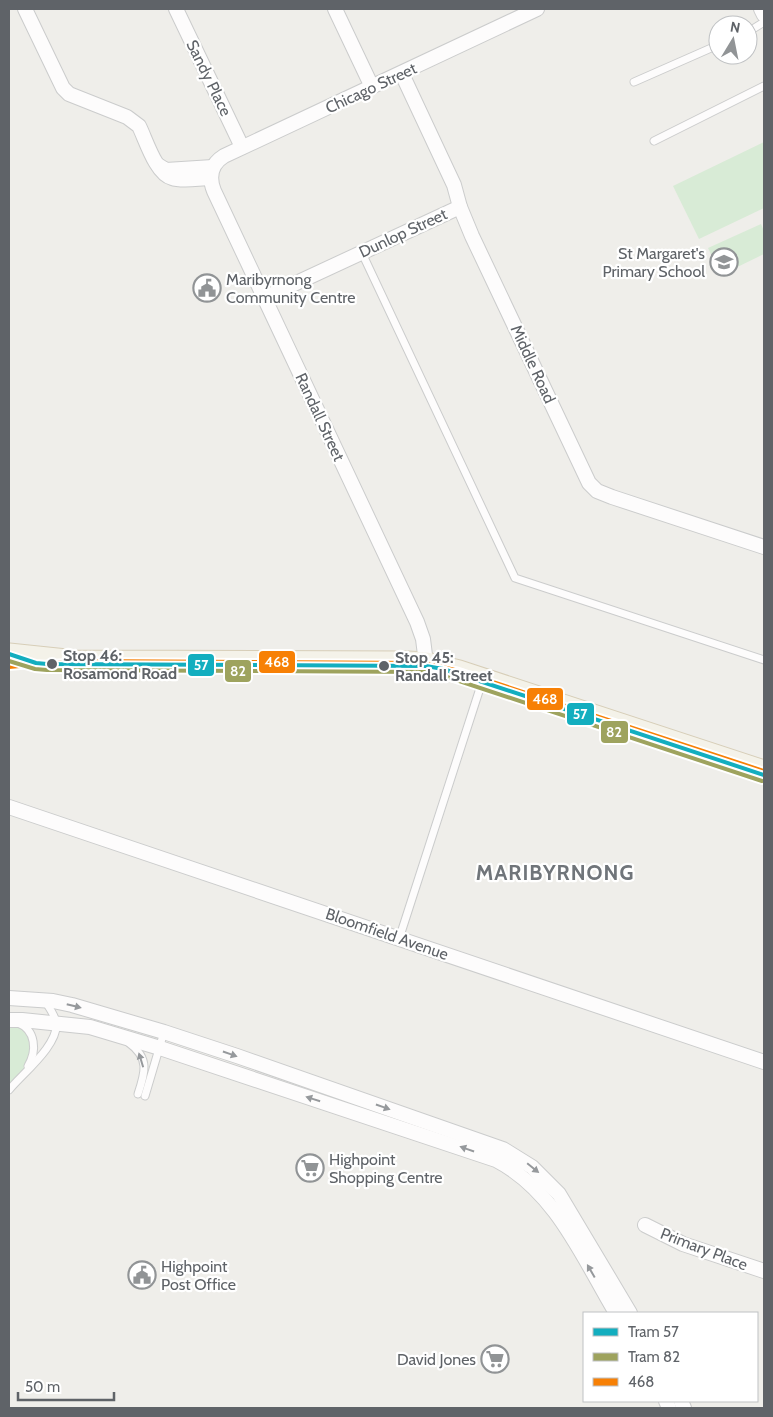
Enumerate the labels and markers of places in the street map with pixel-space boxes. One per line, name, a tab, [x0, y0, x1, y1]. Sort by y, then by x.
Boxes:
place label: St Margaret's Primary School	[602, 244, 705, 281]
school or university icon: St Margaret's Primary School	[709, 247, 739, 277]
place label: Maribyrnong Community Centre	[226, 270, 355, 307]
public building icon: Maribyrnong Community Centre	[192, 273, 222, 303]
place label: Stop 46: Rosamond Road	[63, 646, 177, 683]
place label: Stop 45: Randall Street	[395, 648, 493, 685]
marker: Stop 46: Rosamond Road	[45, 657, 59, 671]
marker: Stop 45: Randall Street	[377, 659, 391, 673]
place label: Highpoint Shopping Centre	[329, 1150, 443, 1187]
supermarket icon: Highpoint Shopping Centre	[295, 1153, 325, 1183]
place label: Highpoint Post Office	[161, 1257, 236, 1294]
public building icon: Highpoint Post Office	[127, 1260, 157, 1290]
supermarket icon: David Jones	[480, 1344, 510, 1374]
place label: David Jones	[397, 1350, 476, 1369]

